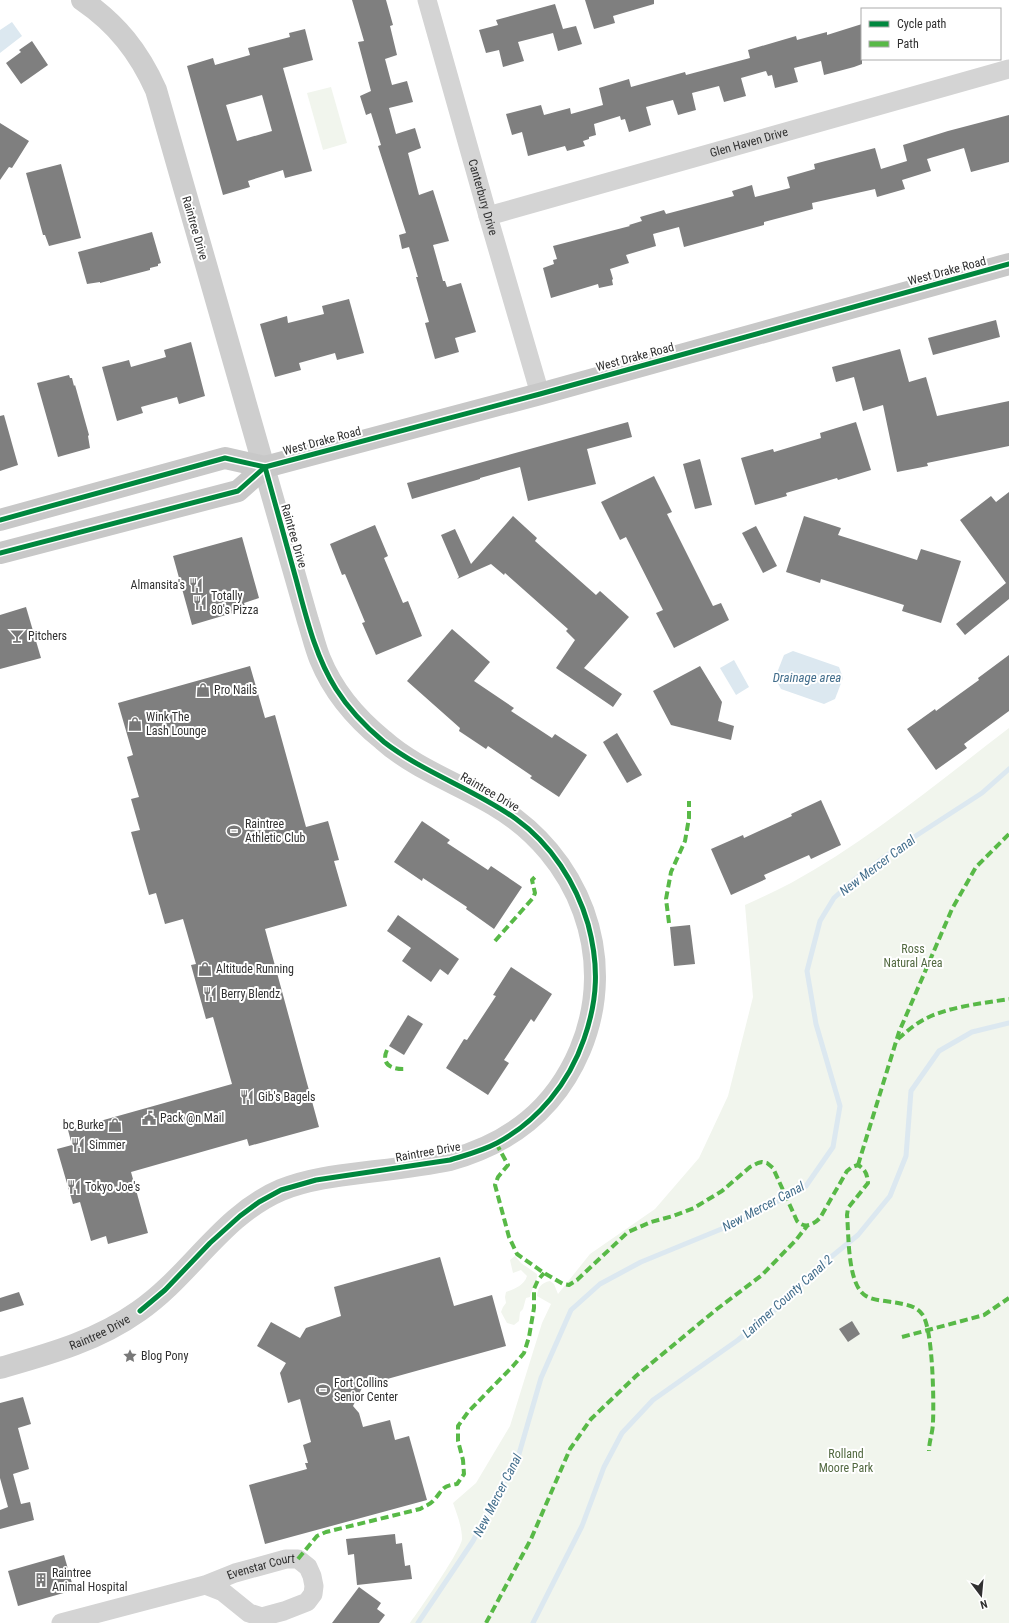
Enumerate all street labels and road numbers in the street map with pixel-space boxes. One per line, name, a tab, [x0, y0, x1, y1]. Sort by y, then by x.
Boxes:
street label: Glen Haven Drive	[708, 125, 790, 160]
street label: Canterbury Drive	[465, 158, 500, 237]
street label: Raintree Drive	[179, 194, 211, 262]
street label: West Drake Road	[906, 254, 988, 288]
street label: West Drake Road	[594, 340, 676, 374]
street label: West Drake Road	[281, 424, 363, 458]
street label: Raintree Drive	[278, 502, 310, 570]
street label: Raintree Drive	[458, 770, 522, 815]
street label: Raintree Drive	[394, 1139, 462, 1165]
street label: Raintree Drive	[67, 1312, 133, 1353]
street label: Evenstar Court	[225, 1552, 295, 1583]

